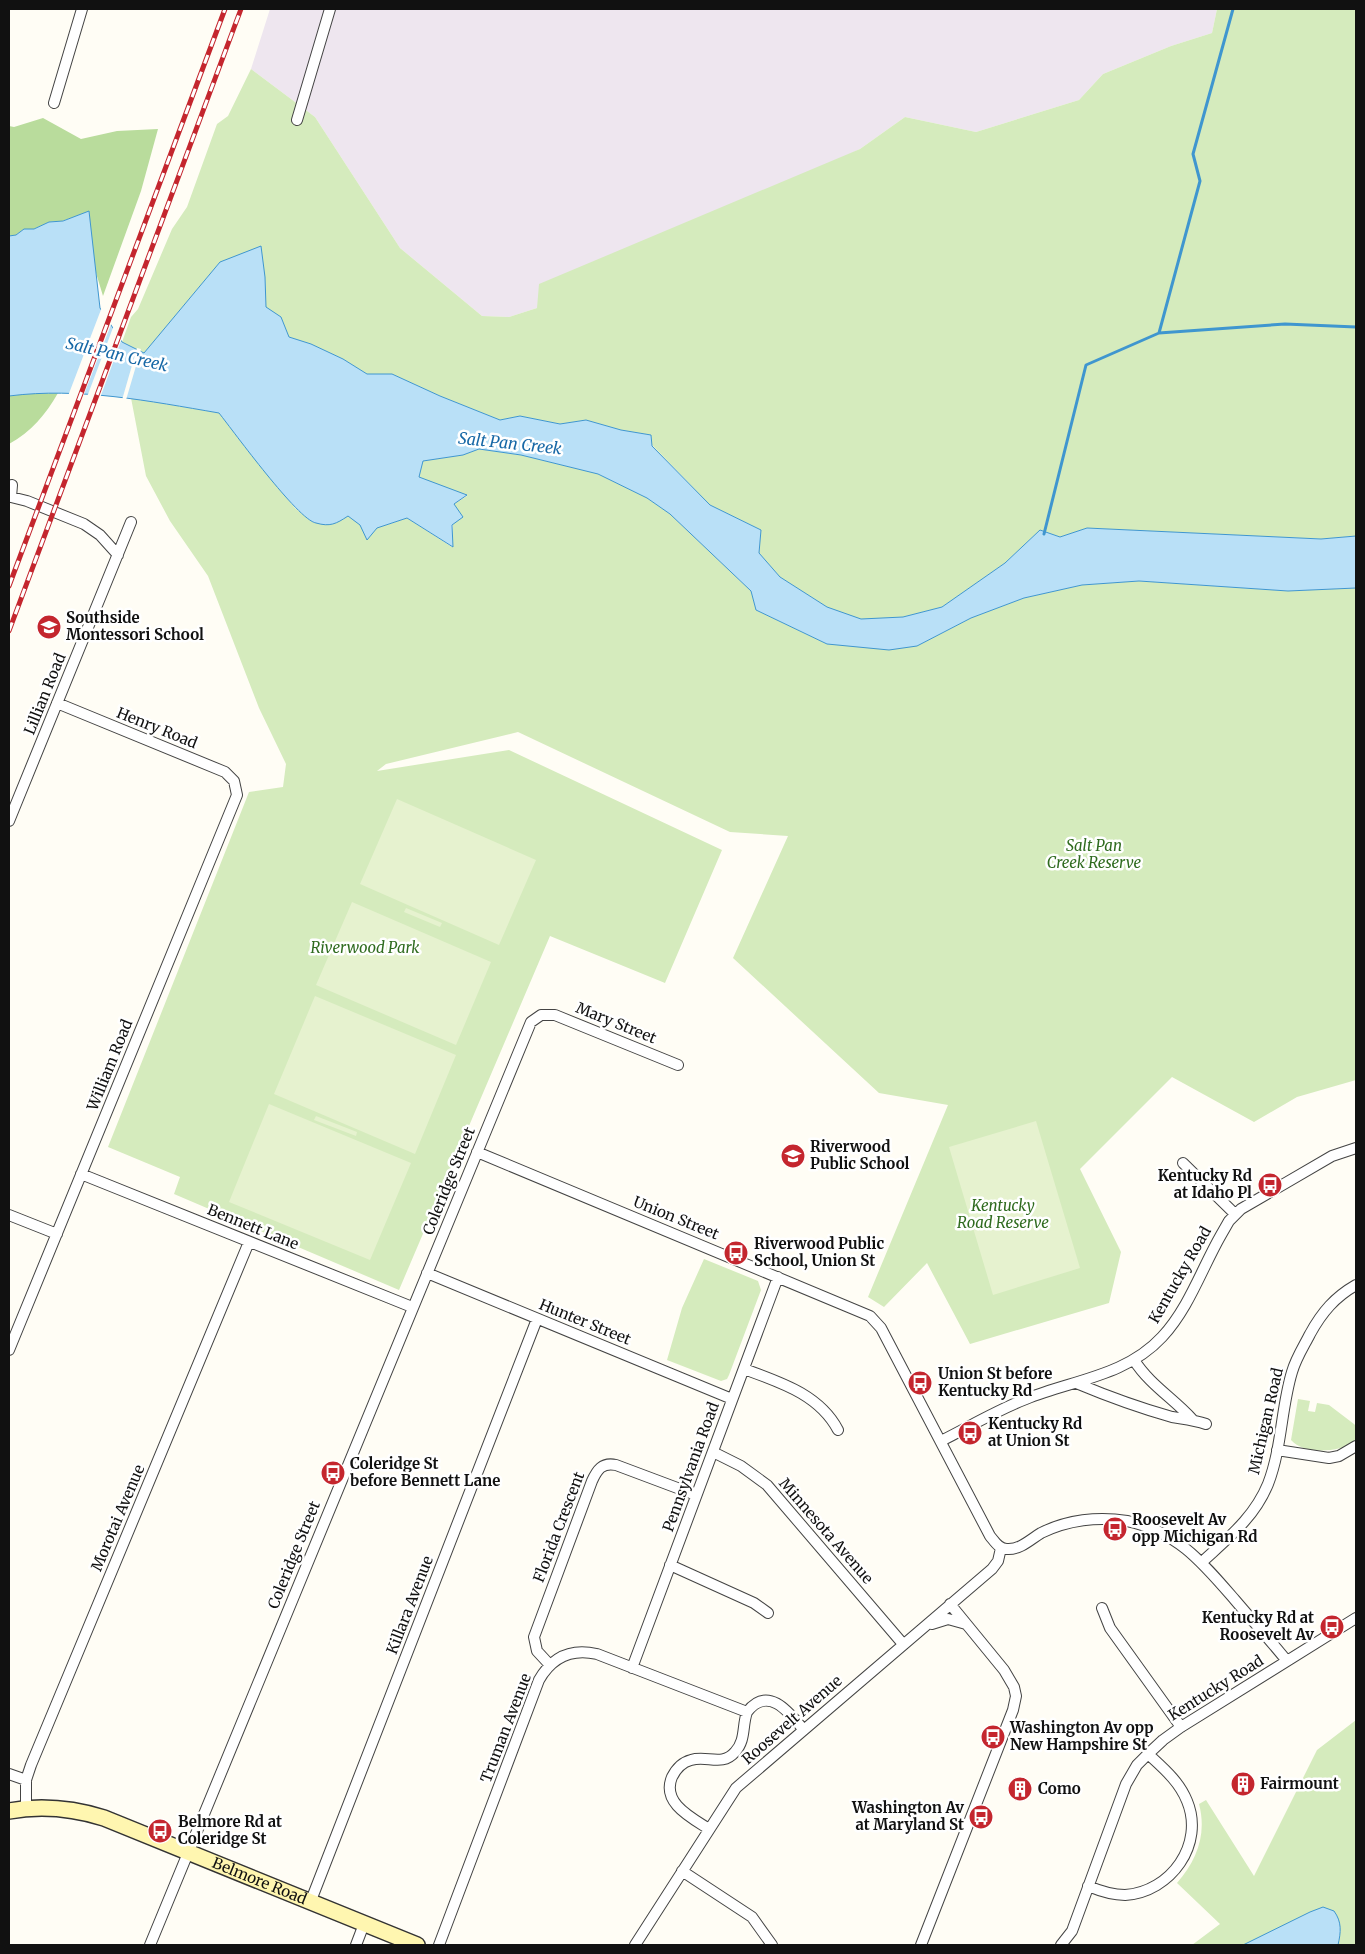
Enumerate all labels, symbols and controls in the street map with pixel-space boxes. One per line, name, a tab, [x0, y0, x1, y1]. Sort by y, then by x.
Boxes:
water label: Salt Pan Creek	[64, 333, 170, 375]
water label: Salt Pan Creek	[457, 428, 563, 458]
place label: Southside Montessori School	[66, 608, 204, 644]
school or university icon: Southside Montessori School	[36, 614, 62, 640]
street label: Lillian Road	[20, 650, 69, 737]
street label: Henry Road	[114, 703, 200, 752]
park label: Salt Pan Creek Reserve	[1047, 836, 1142, 872]
park label: Riverwood Park	[310, 938, 420, 957]
street label: Mary Street	[573, 998, 659, 1047]
street label: William Road	[82, 1016, 136, 1114]
street label: Coleridge Street	[418, 1124, 479, 1237]
place label: Riverwood Public School	[810, 1137, 910, 1173]
school or university icon: Riverwood Public School	[780, 1143, 806, 1169]
place label: Kentucky Rd at Idaho Pl	[1158, 1166, 1252, 1202]
bus stop icon: Kentucky Rd at Idaho Pl	[1257, 1172, 1283, 1198]
street label: Union Street	[631, 1192, 722, 1243]
park label: Kentucky Road Reserve	[957, 1196, 1049, 1232]
street label: Bennett Lane	[205, 1200, 302, 1254]
street label: Kentucky Road	[1144, 1223, 1215, 1327]
place label: Riverwood Public School, Union St	[754, 1234, 884, 1271]
bus stop icon: Riverwood Public School, Union St	[723, 1240, 749, 1266]
street label: Hunter Street	[537, 1294, 634, 1349]
place label: Union St before Kentucky Rd	[938, 1364, 1052, 1400]
street label: Michigan Road	[1244, 1366, 1287, 1476]
bus stop icon: Union St before Kentucky Rd	[907, 1370, 933, 1396]
street label: Pennsylvania Road	[658, 1399, 723, 1534]
place label: Kentucky Rd at Union St	[988, 1414, 1082, 1450]
bus stop icon: Kentucky Rd at Union St	[957, 1420, 983, 1446]
place label: Coleridge St before Bennett Lane	[350, 1454, 500, 1490]
bus stop icon: Coleridge St before Bennett Lane	[320, 1460, 346, 1486]
street label: Morotai Avenue	[87, 1462, 149, 1574]
street label: Florida Crescent	[529, 1469, 588, 1585]
street label: Minnesota Avenue	[775, 1474, 878, 1588]
street label: Coleridge Street	[263, 1498, 324, 1611]
place label: Roosevelt Av opp Michigan Rd	[1132, 1510, 1258, 1546]
bus stop icon: Roosevelt Av opp Michigan Rd	[1102, 1516, 1128, 1542]
street label: Killara Avenue	[382, 1553, 437, 1657]
place label: Kentucky Rd at Roosevelt Av	[1202, 1608, 1314, 1644]
bus stop icon: Kentucky Rd at Roosevelt Av	[1319, 1614, 1345, 1640]
street label: Kentucky Road	[1165, 1651, 1267, 1724]
street label: Truman Avenue	[476, 1670, 535, 1785]
street label: Roosevelt Avenue	[738, 1671, 846, 1768]
place label: Washington Av opp New Hampshire St	[1009, 1718, 1154, 1754]
bus stop icon: Washington Av opp New Hampshire St	[980, 1724, 1006, 1750]
building icon: Fairmount	[1230, 1771, 1256, 1797]
place label: Fairmount	[1260, 1774, 1339, 1793]
building icon: Como	[1007, 1776, 1033, 1802]
place label: Como	[1038, 1779, 1081, 1798]
place label: Washington Av at Maryland St	[851, 1798, 964, 1834]
bus stop icon: Washington Av at Maryland St	[968, 1804, 994, 1830]
place label: Belmore Rd at Coleridge St	[178, 1812, 282, 1848]
bus stop icon: Belmore Rd at Coleridge St	[147, 1818, 173, 1844]
street label: Belmore Road	[209, 1853, 310, 1908]

